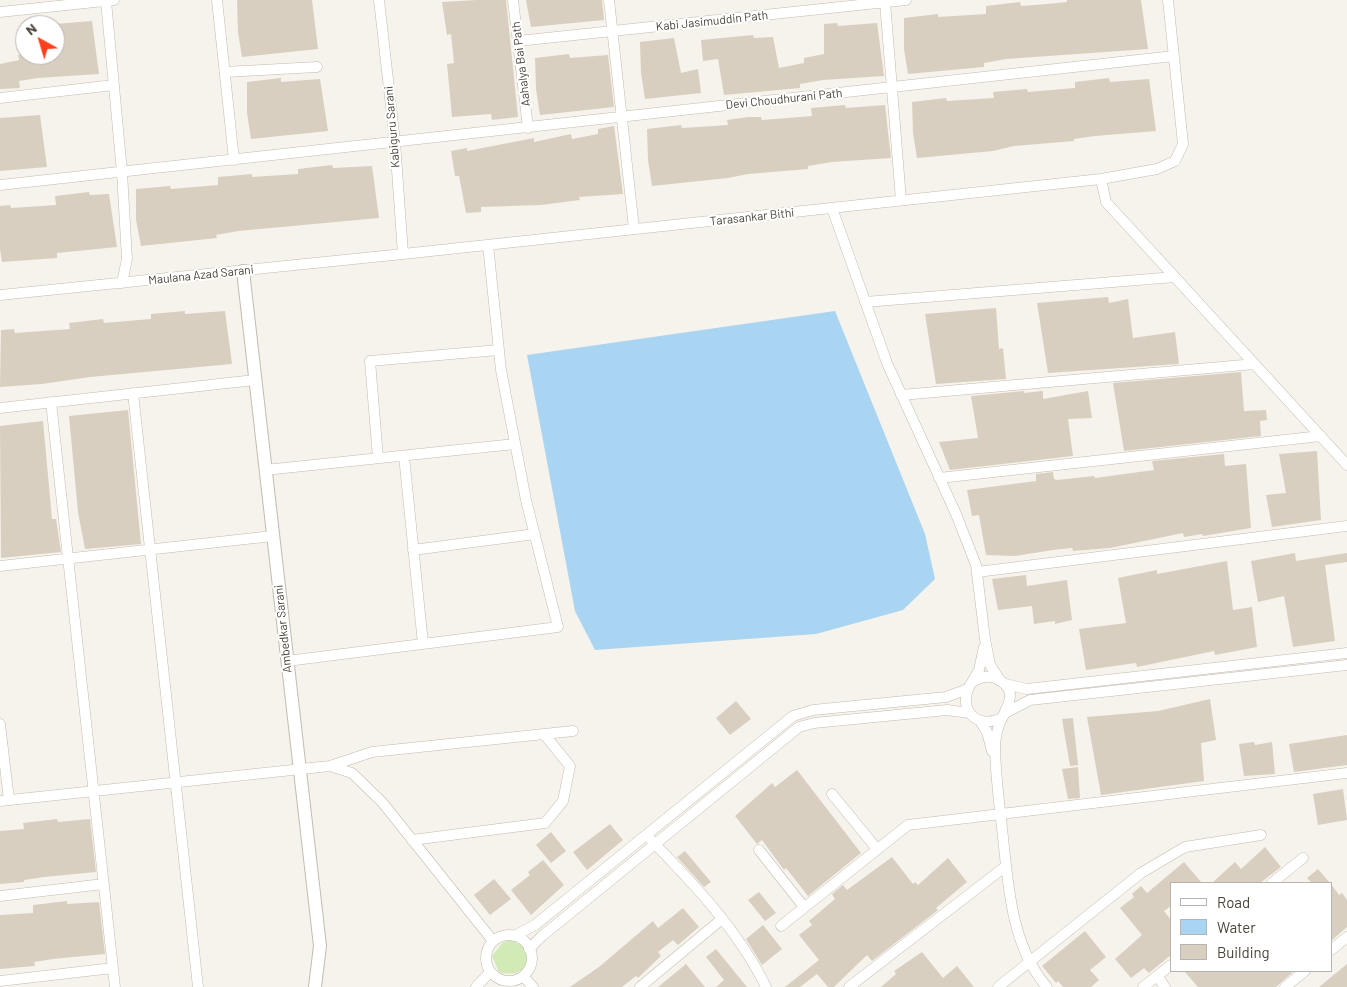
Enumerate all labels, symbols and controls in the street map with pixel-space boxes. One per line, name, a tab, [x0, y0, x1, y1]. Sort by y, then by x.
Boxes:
street label: Kabi Jasimuddin Path	[655, 8, 769, 34]
north arrow	[15, 15, 65, 65]
text: N	[22, 19, 40, 38]
street label: Aahalya Bai Path	[509, 21, 533, 107]
street label: Kabiguru Sarani	[381, 85, 403, 169]
street label: Devi Choudhurani Path	[725, 86, 843, 112]
street label: Tarasankar Bithi	[709, 205, 795, 229]
street label: Maulana Azad Sarani	[148, 262, 254, 288]
street label: Ambedkar Sarani	[271, 584, 295, 674]
legend	[1170, 882, 1332, 972]
text: Road	[1217, 893, 1250, 911]
text: Water	[1217, 918, 1256, 936]
text: Building	[1217, 943, 1270, 961]

